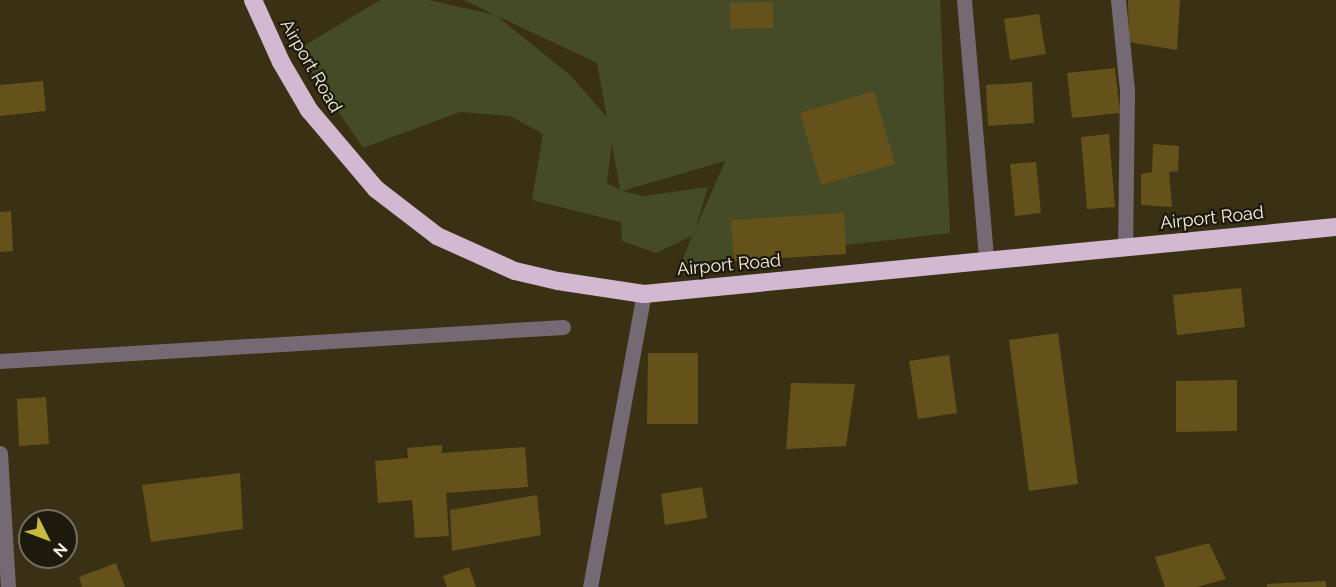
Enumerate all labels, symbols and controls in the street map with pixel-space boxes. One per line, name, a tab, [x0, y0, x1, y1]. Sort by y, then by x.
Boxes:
street label: Airport Road	[276, 15, 346, 117]
street label: Airport Road	[1159, 202, 1265, 234]
street label: Airport Road	[676, 250, 782, 280]
north arrow	[18, 509, 78, 569]
text: N	[49, 539, 71, 561]

